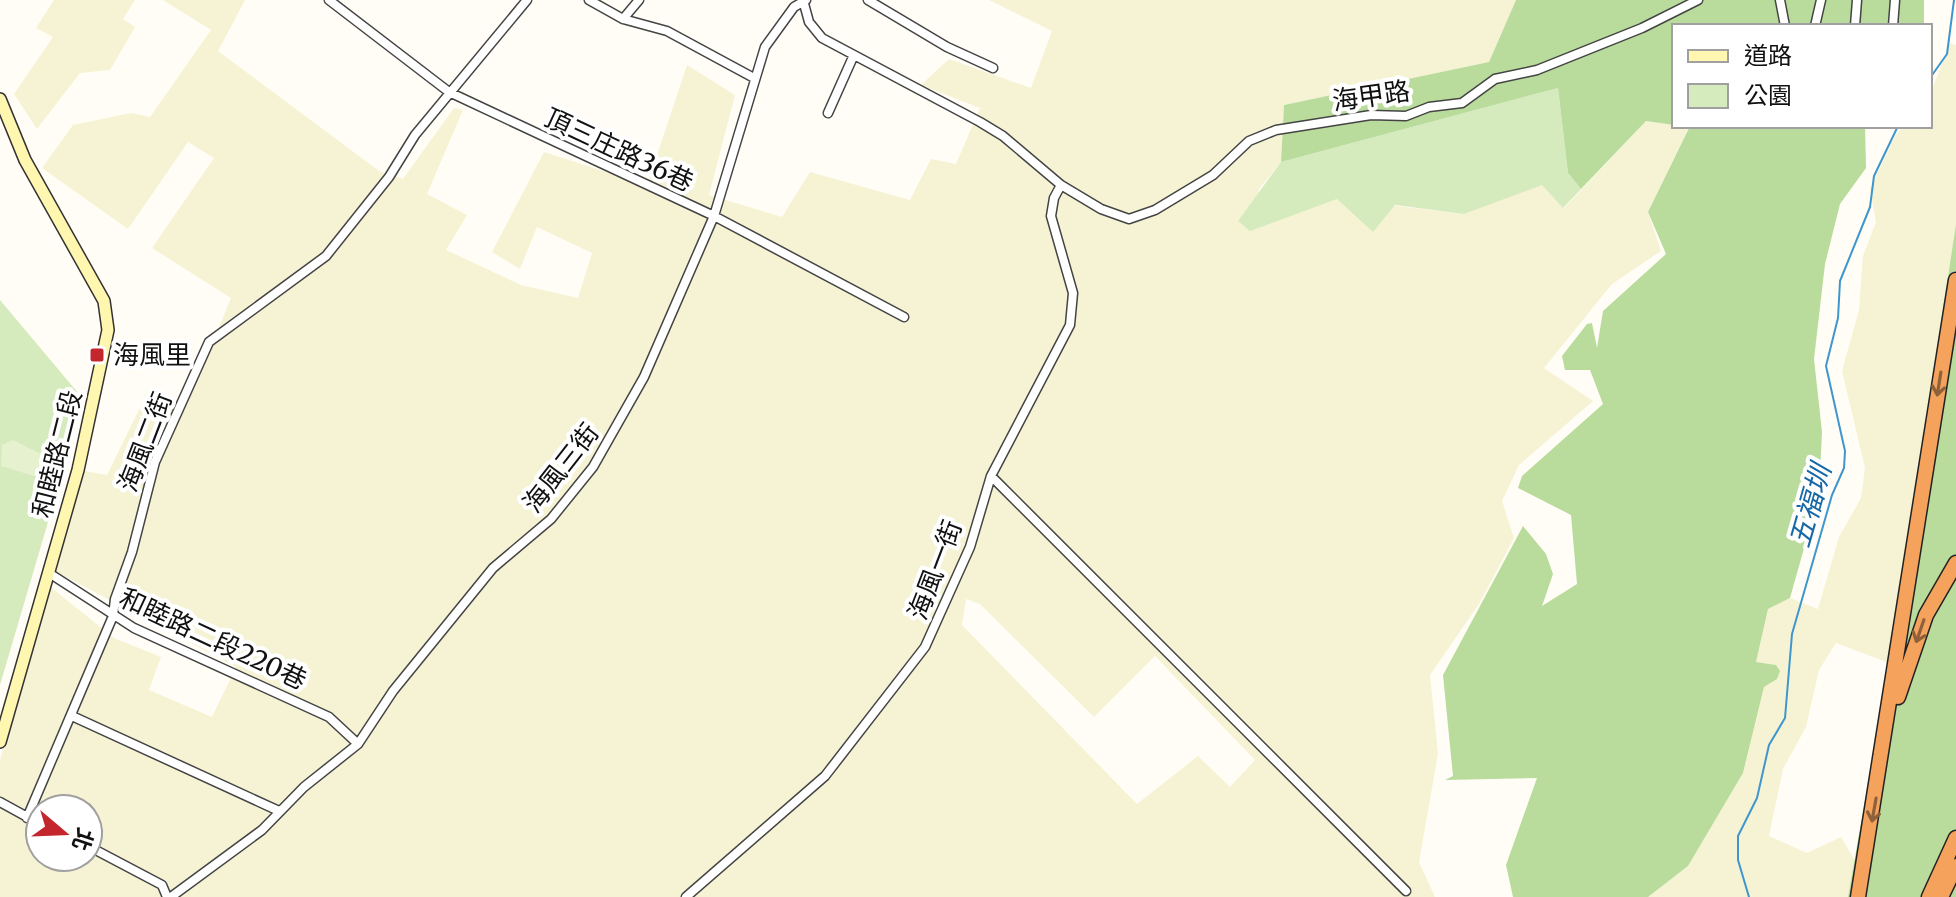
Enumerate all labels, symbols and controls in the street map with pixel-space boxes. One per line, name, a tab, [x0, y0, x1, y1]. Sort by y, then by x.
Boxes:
legend	[1672, 24, 1932, 128]
text: 道路	[1744, 40, 1792, 71]
street label: 海甲路	[1330, 74, 1412, 117]
text: 公園	[1744, 80, 1792, 111]
street label: 頂三庄路36巷	[540, 101, 699, 198]
place label: 海風里	[113, 338, 191, 371]
marker: 海風里	[88, 346, 106, 364]
one-way arrow	[1931, 371, 1946, 397]
street label: 和睦路二段	[25, 387, 88, 521]
street label: 海風二街	[110, 387, 179, 496]
street label: 海風三街	[516, 417, 606, 519]
water label: 五福圳	[1781, 457, 1840, 551]
street label: 海風一街	[900, 515, 969, 624]
street label: 和睦路二段220巷	[114, 581, 312, 696]
one-way arrow	[1912, 619, 1927, 644]
north arrow	[24, 793, 104, 873]
one-way arrow	[1865, 797, 1880, 823]
text: 北	[66, 825, 100, 854]

